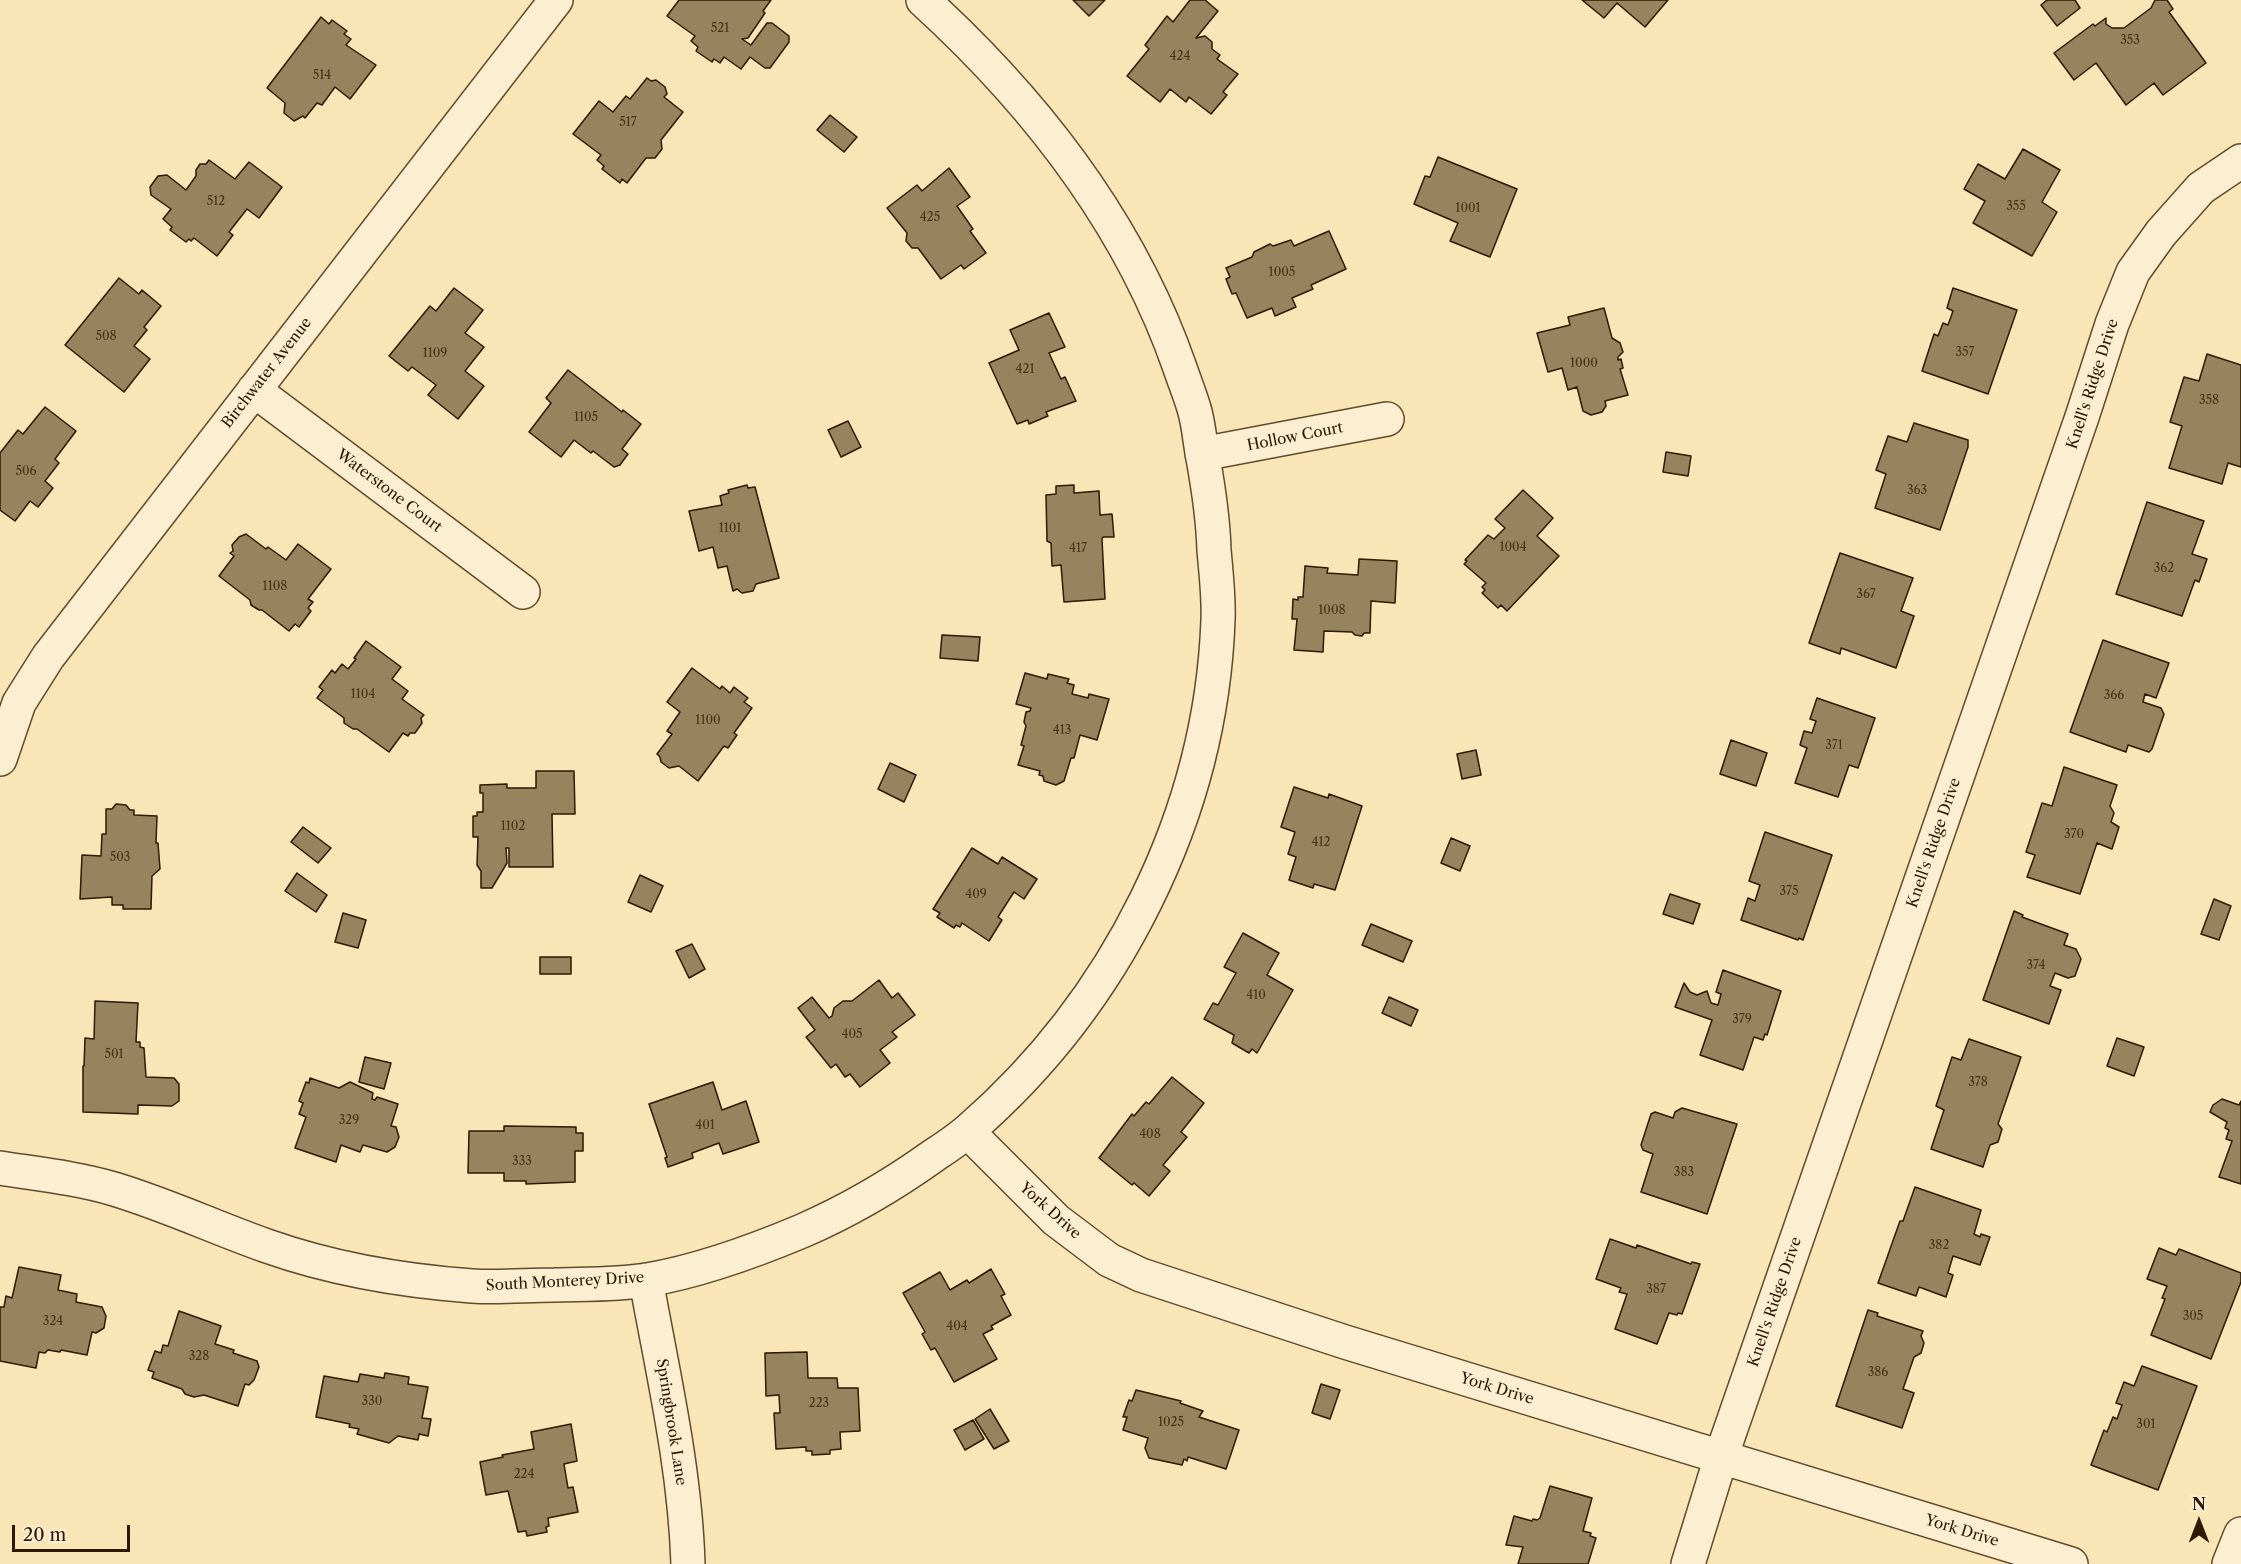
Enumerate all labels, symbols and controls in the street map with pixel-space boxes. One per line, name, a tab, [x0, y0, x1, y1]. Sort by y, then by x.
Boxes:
house number: 521	[711, 22, 729, 36]
house number: 353	[2120, 34, 2140, 48]
house number: 424	[1170, 50, 1190, 64]
house number: 514	[313, 69, 331, 83]
house number: 517	[619, 116, 637, 130]
house number: 512	[207, 195, 225, 209]
house number: 355	[2006, 200, 2026, 214]
house number: 1001	[1455, 202, 1481, 216]
house number: 425	[920, 211, 940, 225]
house number: 1005	[1269, 266, 1295, 280]
street label: Birchwater Avenue	[218, 314, 316, 432]
street label: Knell's Ridge Drive	[2063, 317, 2123, 451]
house number: 508	[95, 330, 117, 344]
house number: 357	[1955, 346, 1975, 360]
house number: 1109	[423, 347, 447, 361]
house number: 1000	[1570, 357, 1598, 371]
house number: 421	[1016, 363, 1034, 377]
house number: 358	[2199, 394, 2219, 408]
house number: 1105	[574, 411, 598, 425]
street label: Hollow Court	[1245, 419, 1345, 455]
street label: Waterstone Court	[333, 445, 445, 537]
house number: 506	[15, 465, 37, 479]
house number: 363	[1907, 484, 1927, 498]
house number: 1101	[719, 522, 741, 536]
house number: 1004	[1499, 541, 1527, 555]
house number: 417	[1069, 542, 1087, 556]
house number: 362	[2154, 562, 2174, 576]
house number: 1108	[263, 580, 287, 594]
house number: 367	[1856, 588, 1876, 602]
house number: 1008	[1318, 604, 1346, 618]
house number: 1104	[351, 688, 375, 702]
house number: 366	[2104, 689, 2124, 703]
house number: 1100	[695, 714, 721, 728]
house number: 413	[1053, 724, 1071, 738]
house number: 371	[1825, 739, 1843, 753]
street label: Knell's Ridge Drive	[1903, 776, 1965, 910]
house number: 1102	[501, 820, 525, 834]
house number: 370	[2064, 828, 2084, 842]
house number: 412	[1312, 836, 1330, 850]
house number: 503	[110, 851, 130, 865]
house number: 375	[1779, 885, 1799, 899]
house number: 409	[965, 888, 987, 902]
house number: 374	[2026, 959, 2046, 973]
house number: 410	[1246, 989, 1266, 1003]
house number: 379	[1732, 1013, 1752, 1027]
house number: 405	[841, 1028, 863, 1042]
house number: 501	[104, 1048, 124, 1062]
house number: 378	[1968, 1076, 1988, 1090]
house number: 329	[339, 1114, 359, 1128]
house number: 401	[695, 1119, 715, 1133]
house number: 408	[1139, 1128, 1161, 1142]
house number: 333	[512, 1155, 532, 1169]
house number: 383	[1674, 1166, 1694, 1180]
street label: York Drive	[1016, 1179, 1084, 1243]
street label: Knell's Ridge Drive	[1744, 1235, 1806, 1369]
house number: 382	[1929, 1239, 1949, 1253]
street label: South Monterey Drive	[485, 1269, 645, 1295]
house number: 387	[1646, 1283, 1666, 1297]
house number: 305	[2183, 1310, 2203, 1324]
house number: 324	[43, 1315, 63, 1329]
house number: 404	[946, 1320, 968, 1334]
house number: 328	[189, 1350, 209, 1364]
street label: Springbrook Lane	[652, 1357, 690, 1487]
house number: 386	[1868, 1366, 1888, 1380]
street label: York Drive	[1458, 1369, 1536, 1409]
house number: 330	[362, 1395, 382, 1409]
house number: 223	[809, 1397, 829, 1411]
house number: 1025	[1158, 1416, 1184, 1430]
house number: 301	[2136, 1418, 2156, 1432]
house number: 224	[514, 1468, 534, 1482]
north arrow	[2169, 1492, 2229, 1552]
text: N	[2192, 1494, 2206, 1514]
street label: York Drive	[1923, 1511, 2001, 1551]
scale bar	[15, 1513, 134, 1551]
text: 20 m	[23, 1524, 66, 1546]

